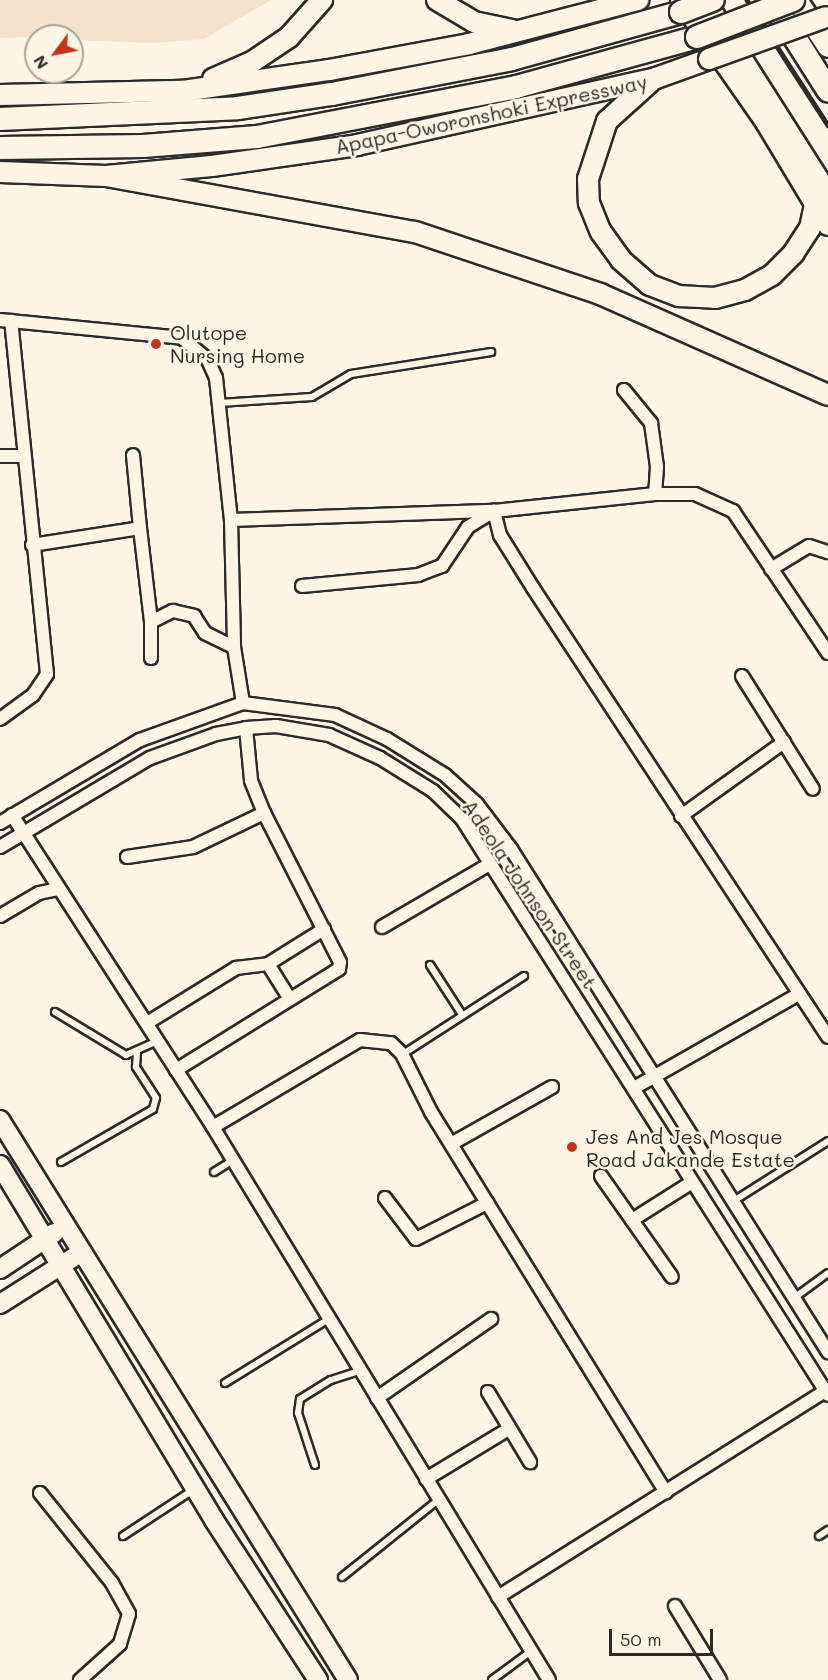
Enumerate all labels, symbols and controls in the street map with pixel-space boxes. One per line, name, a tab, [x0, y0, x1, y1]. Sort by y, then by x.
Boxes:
north arrow	[24, 24, 84, 84]
text: N	[28, 52, 52, 73]
street label: Apapa-Oworonshoki Expressway	[333, 69, 649, 159]
place label: Olutope Nursing Home	[170, 320, 305, 367]
marker: Olutope Nursing Home	[147, 335, 165, 353]
street label: Adeola Johnson Street	[458, 795, 602, 993]
place label: Jes And Jes Mosque Road Jakande Estate	[586, 1124, 795, 1171]
marker: Jes And Jes Mosque Road Jakande Estate	[563, 1138, 581, 1156]
scale bar	[612, 1617, 716, 1655]
text: 50 m	[620, 1627, 662, 1651]

